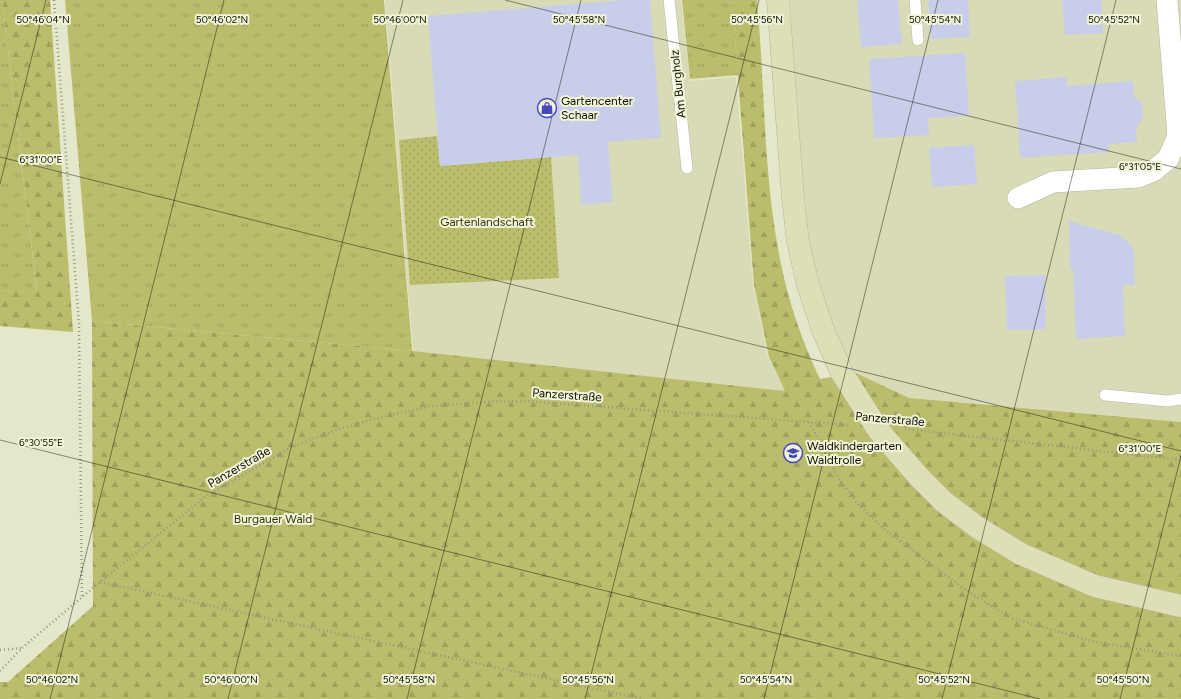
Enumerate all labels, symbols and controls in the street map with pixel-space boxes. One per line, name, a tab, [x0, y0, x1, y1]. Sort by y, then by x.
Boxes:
text: 50°46'04"N	[16, 13, 70, 26]
text: 50°46'02"N	[196, 13, 248, 26]
text: 50°46'00"N	[373, 13, 427, 26]
text: 50°45'58"N	[553, 13, 605, 26]
text: 50°45'56"N	[731, 13, 783, 26]
text: 50°45'54"N	[909, 13, 961, 26]
text: 50°45'52"N	[1088, 13, 1140, 26]
street label: Am Burgholz	[667, 49, 689, 119]
place label: Gartencenter Schaar	[561, 94, 633, 122]
shop icon: Gartencenter Schaar	[536, 97, 558, 119]
text: 6°31'00"E	[20, 153, 63, 166]
text: 6°31'05"E	[1119, 160, 1161, 173]
park label: Gartenlandschaft	[440, 215, 534, 229]
street label: Panzerstraße	[532, 386, 603, 404]
street label: Panzerstraße	[855, 409, 926, 429]
text: 6°30'55"E	[19, 436, 63, 449]
place label: Waldkindergarten Waldtrolle	[807, 439, 902, 467]
school or university icon: Waldkindergarten Waldtrolle	[782, 442, 804, 464]
text: 6°31'00"E	[1119, 442, 1162, 455]
street label: Panzerstraße	[205, 443, 273, 491]
park label: Burgauer Wald	[234, 512, 312, 526]
text: 50°46'02"N	[26, 673, 78, 686]
text: 50°46'00"N	[204, 673, 258, 686]
text: 50°45'58"N	[383, 673, 435, 686]
text: 50°45'56"N	[562, 673, 614, 686]
text: 50°45'54"N	[740, 673, 792, 686]
text: 50°45'52"N	[918, 673, 970, 686]
text: 50°45'50"N	[1097, 673, 1149, 686]

